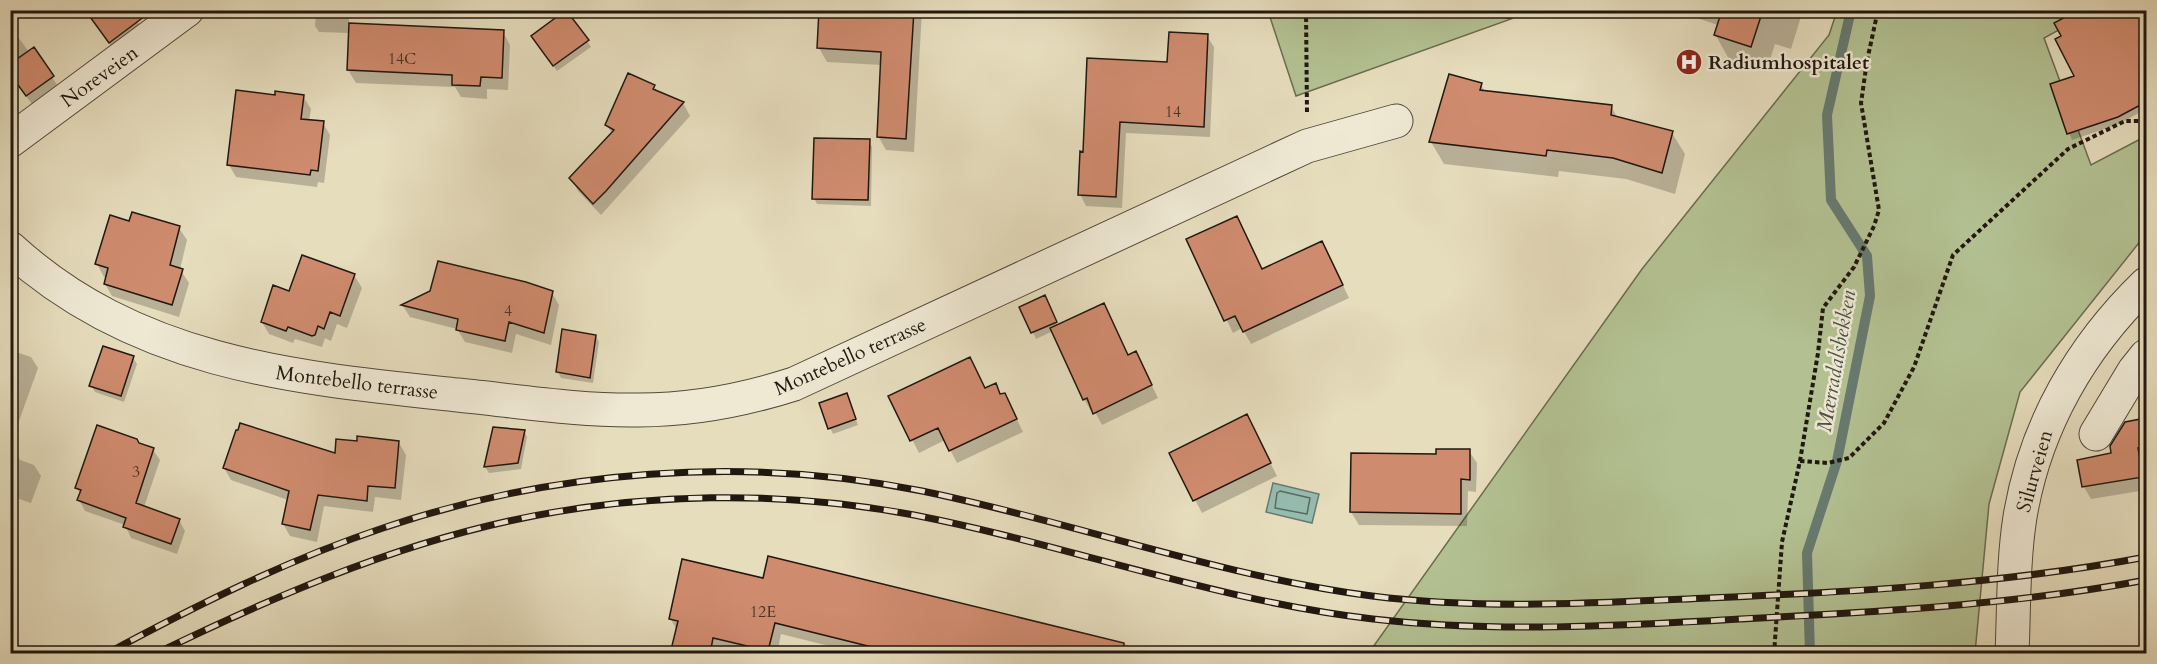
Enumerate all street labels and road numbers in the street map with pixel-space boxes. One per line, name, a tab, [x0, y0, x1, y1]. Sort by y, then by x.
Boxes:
street label: Noreveien	[55, 39, 144, 114]
street label: Montebello terrasse	[770, 311, 930, 402]
street label: Montebello terrasse	[274, 359, 440, 406]
street label: Silurveien	[2010, 426, 2059, 515]

